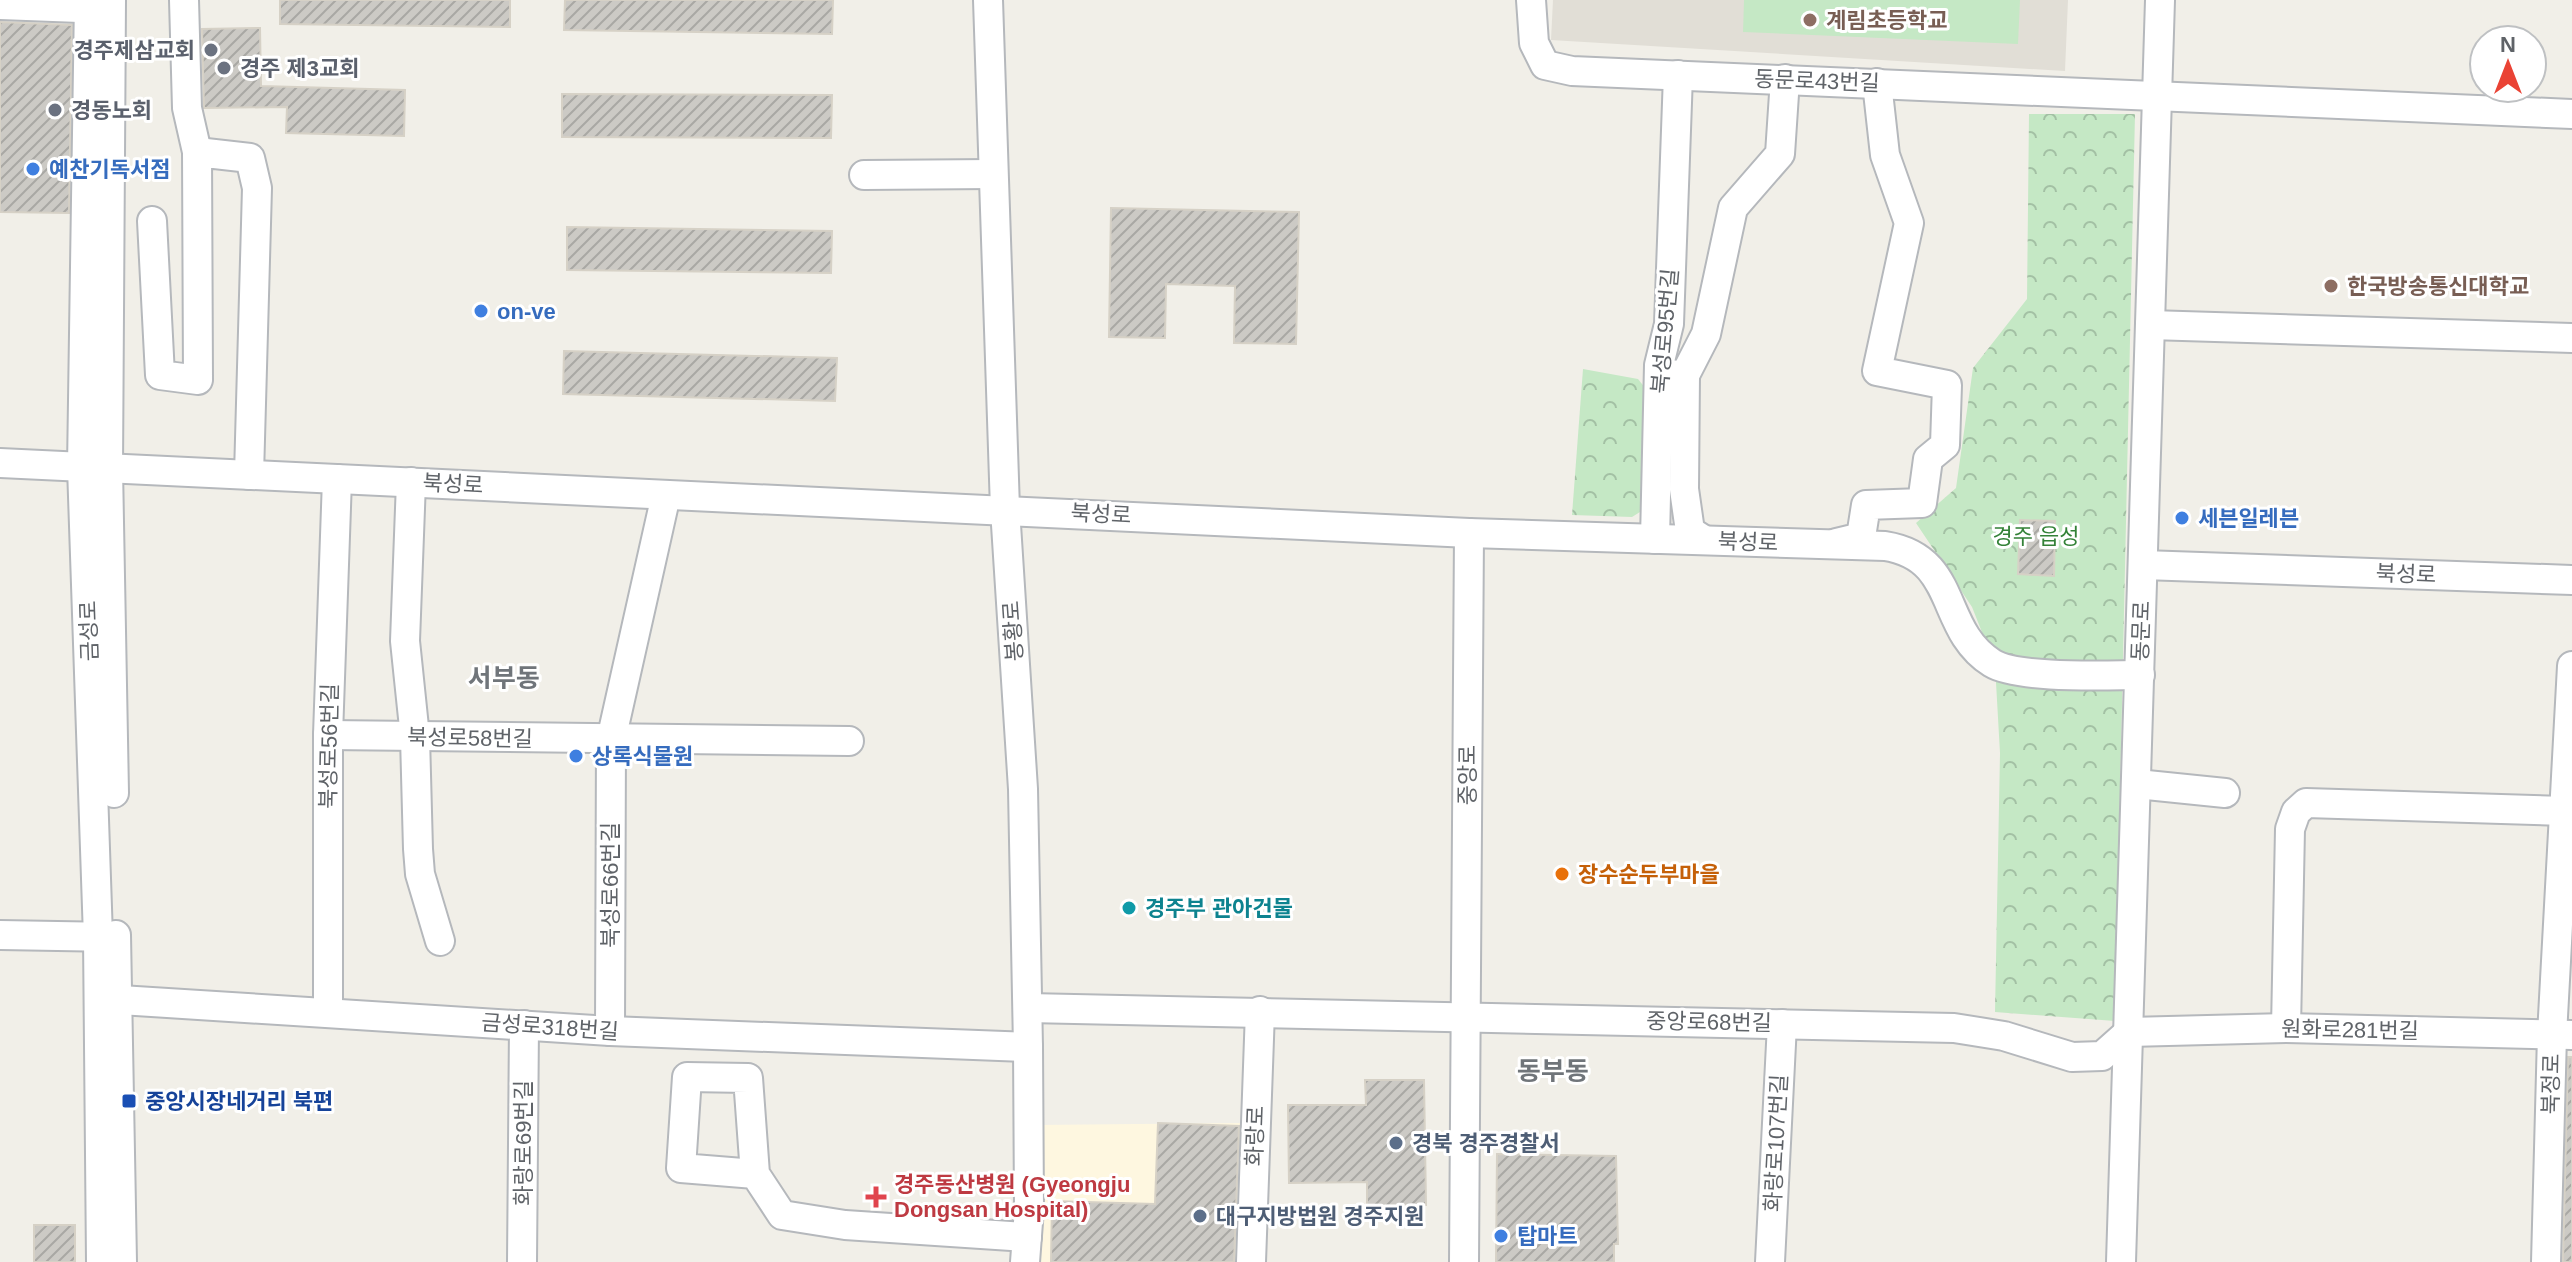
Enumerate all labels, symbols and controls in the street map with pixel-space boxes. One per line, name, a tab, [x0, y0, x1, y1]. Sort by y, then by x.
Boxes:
place label: 계림초등학교	[1826, 8, 1947, 33]
marker: 계림초등학교	[1801, 11, 1819, 29]
north arrow	[2468, 24, 2548, 104]
text: N	[2500, 32, 2516, 57]
place label: 경주제삼교회	[74, 38, 195, 63]
marker: 경주제삼교회	[202, 41, 220, 59]
place label: 경주 제3교회	[240, 56, 360, 81]
marker: 경주 제3교회	[215, 59, 233, 77]
street label: 동문로43번길	[1754, 66, 1880, 96]
place label: 경동노회	[71, 98, 152, 123]
marker: 경동노회	[46, 101, 64, 119]
place label: 예찬기독서점	[49, 157, 170, 182]
marker: 예찬기독서점	[24, 160, 42, 178]
street label: 북성로95번길	[1647, 267, 1683, 395]
place label: 한국방송통신대학교	[2347, 274, 2529, 299]
marker: 한국방송통신대학교	[2322, 277, 2340, 295]
place label: on-ve	[497, 299, 556, 324]
marker: on-ve	[472, 302, 490, 320]
street label: 북성로	[422, 470, 484, 498]
street label: 북성로	[1070, 500, 1132, 528]
place label: 세븐일레븐	[2198, 506, 2299, 531]
marker: 세븐일레븐	[2173, 509, 2191, 527]
park label: 경주 읍성	[1992, 524, 2080, 549]
street label: 북성로	[1717, 528, 1779, 556]
street label: 북성로	[2375, 560, 2437, 588]
street label: 금성로	[75, 600, 103, 662]
street label: 봉황로	[998, 600, 1028, 662]
street label: 동문로	[2127, 600, 2155, 662]
district label: 서부동	[468, 663, 540, 693]
street label: 북성로56번길	[315, 683, 343, 809]
street label: 북성로58번길	[407, 724, 533, 752]
place label: 상록식물원	[592, 744, 693, 769]
street label: 중앙로	[1455, 745, 1480, 805]
marker: 상록식물원	[567, 747, 585, 765]
street label: 북성로66번길	[598, 822, 623, 948]
place label: 장수순두부마을	[1578, 862, 1720, 887]
marker: 장수순두부마을	[1553, 865, 1571, 883]
place label: 경주부 관아건물	[1145, 896, 1293, 921]
marker: 경주부 관아건물	[1120, 899, 1138, 917]
street label: 중앙로68번길	[1646, 1008, 1772, 1036]
street label: 금성로318번길	[480, 1010, 620, 1044]
street label: 원화로281번길	[2281, 1016, 2419, 1044]
street label: 북정로	[2538, 1053, 2564, 1115]
district label: 동부동	[1517, 1056, 1589, 1086]
street label: 화랑로107번길	[1760, 1073, 1792, 1213]
street label: 화랑로69번길	[511, 1080, 536, 1206]
place label: 중앙시장네거리 북편	[145, 1089, 333, 1114]
marker: 중앙시장네거리 북편	[120, 1092, 138, 1110]
street label: 화랑로	[1241, 1105, 1269, 1167]
place label: 경북 경주경찰서	[1412, 1131, 1560, 1156]
marker: 경북 경주경찰서	[1387, 1134, 1405, 1152]
place label: 경주동산병원 (Gyeongju Dongsan Hospital)	[894, 1172, 1130, 1222]
marker: 경주동산병원 (Gyeongju Dongsan Hospital)	[865, 1186, 887, 1208]
place label: 대구지방법원 경주지원	[1216, 1204, 1425, 1229]
marker: 대구지방법원 경주지원	[1191, 1207, 1209, 1225]
place label: 탑마트	[1517, 1224, 1578, 1249]
marker: 탑마트	[1492, 1227, 1510, 1245]

